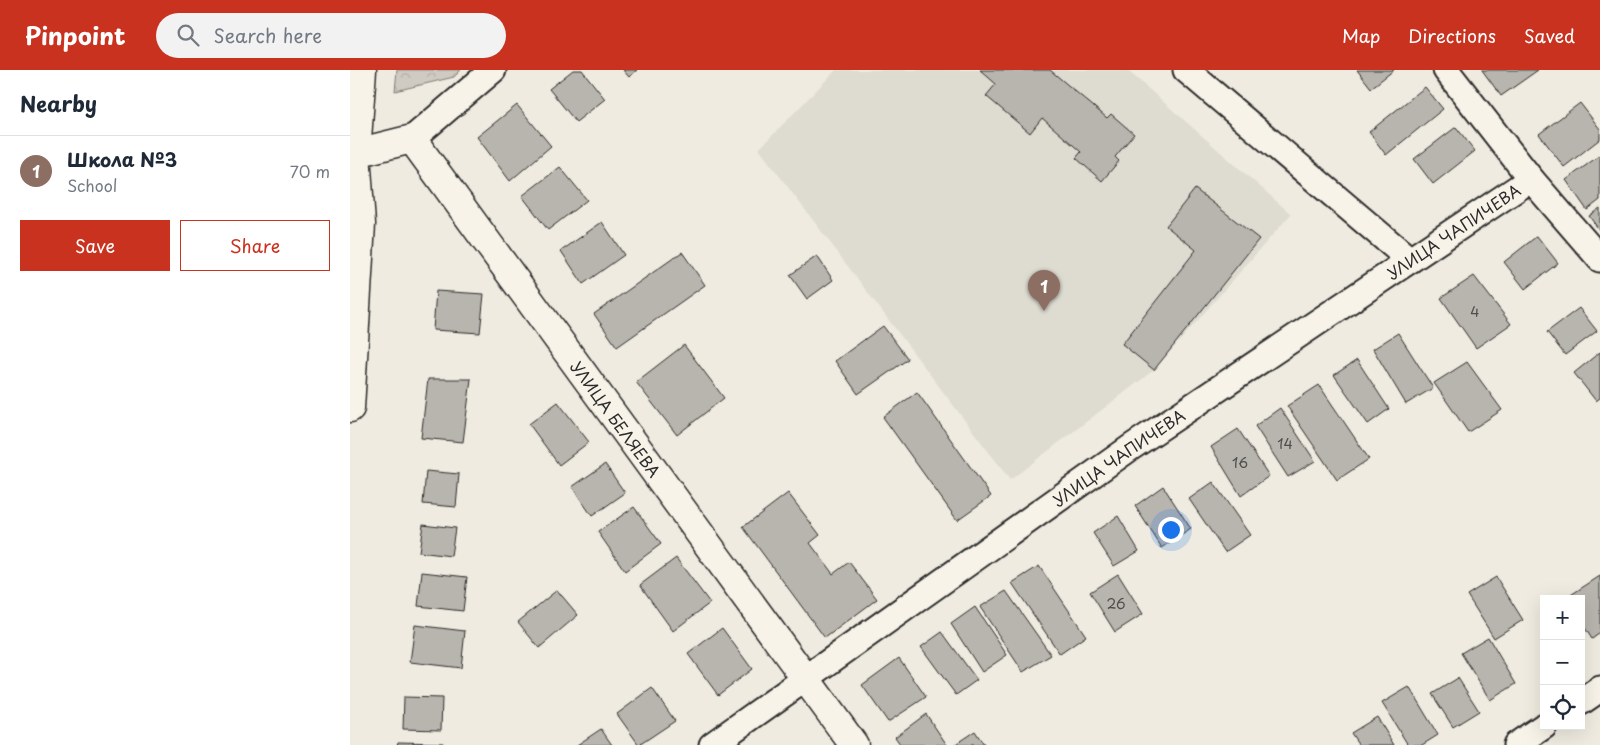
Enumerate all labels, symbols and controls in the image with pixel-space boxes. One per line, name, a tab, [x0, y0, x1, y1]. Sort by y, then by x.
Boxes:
search box	[156, 13, 506, 58]
text: Pinpoint	[25, 17, 126, 53]
icon: search	[174, 21, 202, 49]
text: Search here	[214, 21, 322, 49]
text: Map	[1342, 22, 1380, 49]
text: Directions	[1408, 22, 1496, 49]
text: Saved	[1524, 22, 1575, 49]
text: Nearby	[20, 87, 97, 119]
text: Школа №3	[67, 145, 177, 173]
text: 1	[32, 159, 40, 183]
text: 70 m	[290, 159, 330, 183]
text: School	[67, 173, 117, 197]
street label: УЛИЦА ЧАПИЧЕВА	[1382, 177, 1525, 285]
button: Save	[20, 220, 170, 271]
button: Share	[180, 220, 330, 271]
pin: 1	[1028, 270, 1060, 311]
house number: 4	[1470, 301, 1480, 322]
street label: УЛИЦА БЕЛЯЕВА	[565, 356, 667, 482]
street label: УЛИЦА ЧАПИЧЕВА	[1047, 402, 1190, 512]
house number: 14	[1277, 433, 1293, 454]
house number: 16	[1232, 452, 1248, 473]
your location	[1158, 517, 1184, 543]
house number: 26	[1106, 593, 1126, 614]
map controls	[1540, 595, 1585, 730]
button: +	[1540, 595, 1585, 640]
button: −	[1540, 640, 1585, 685]
button: locate	[1540, 685, 1585, 730]

